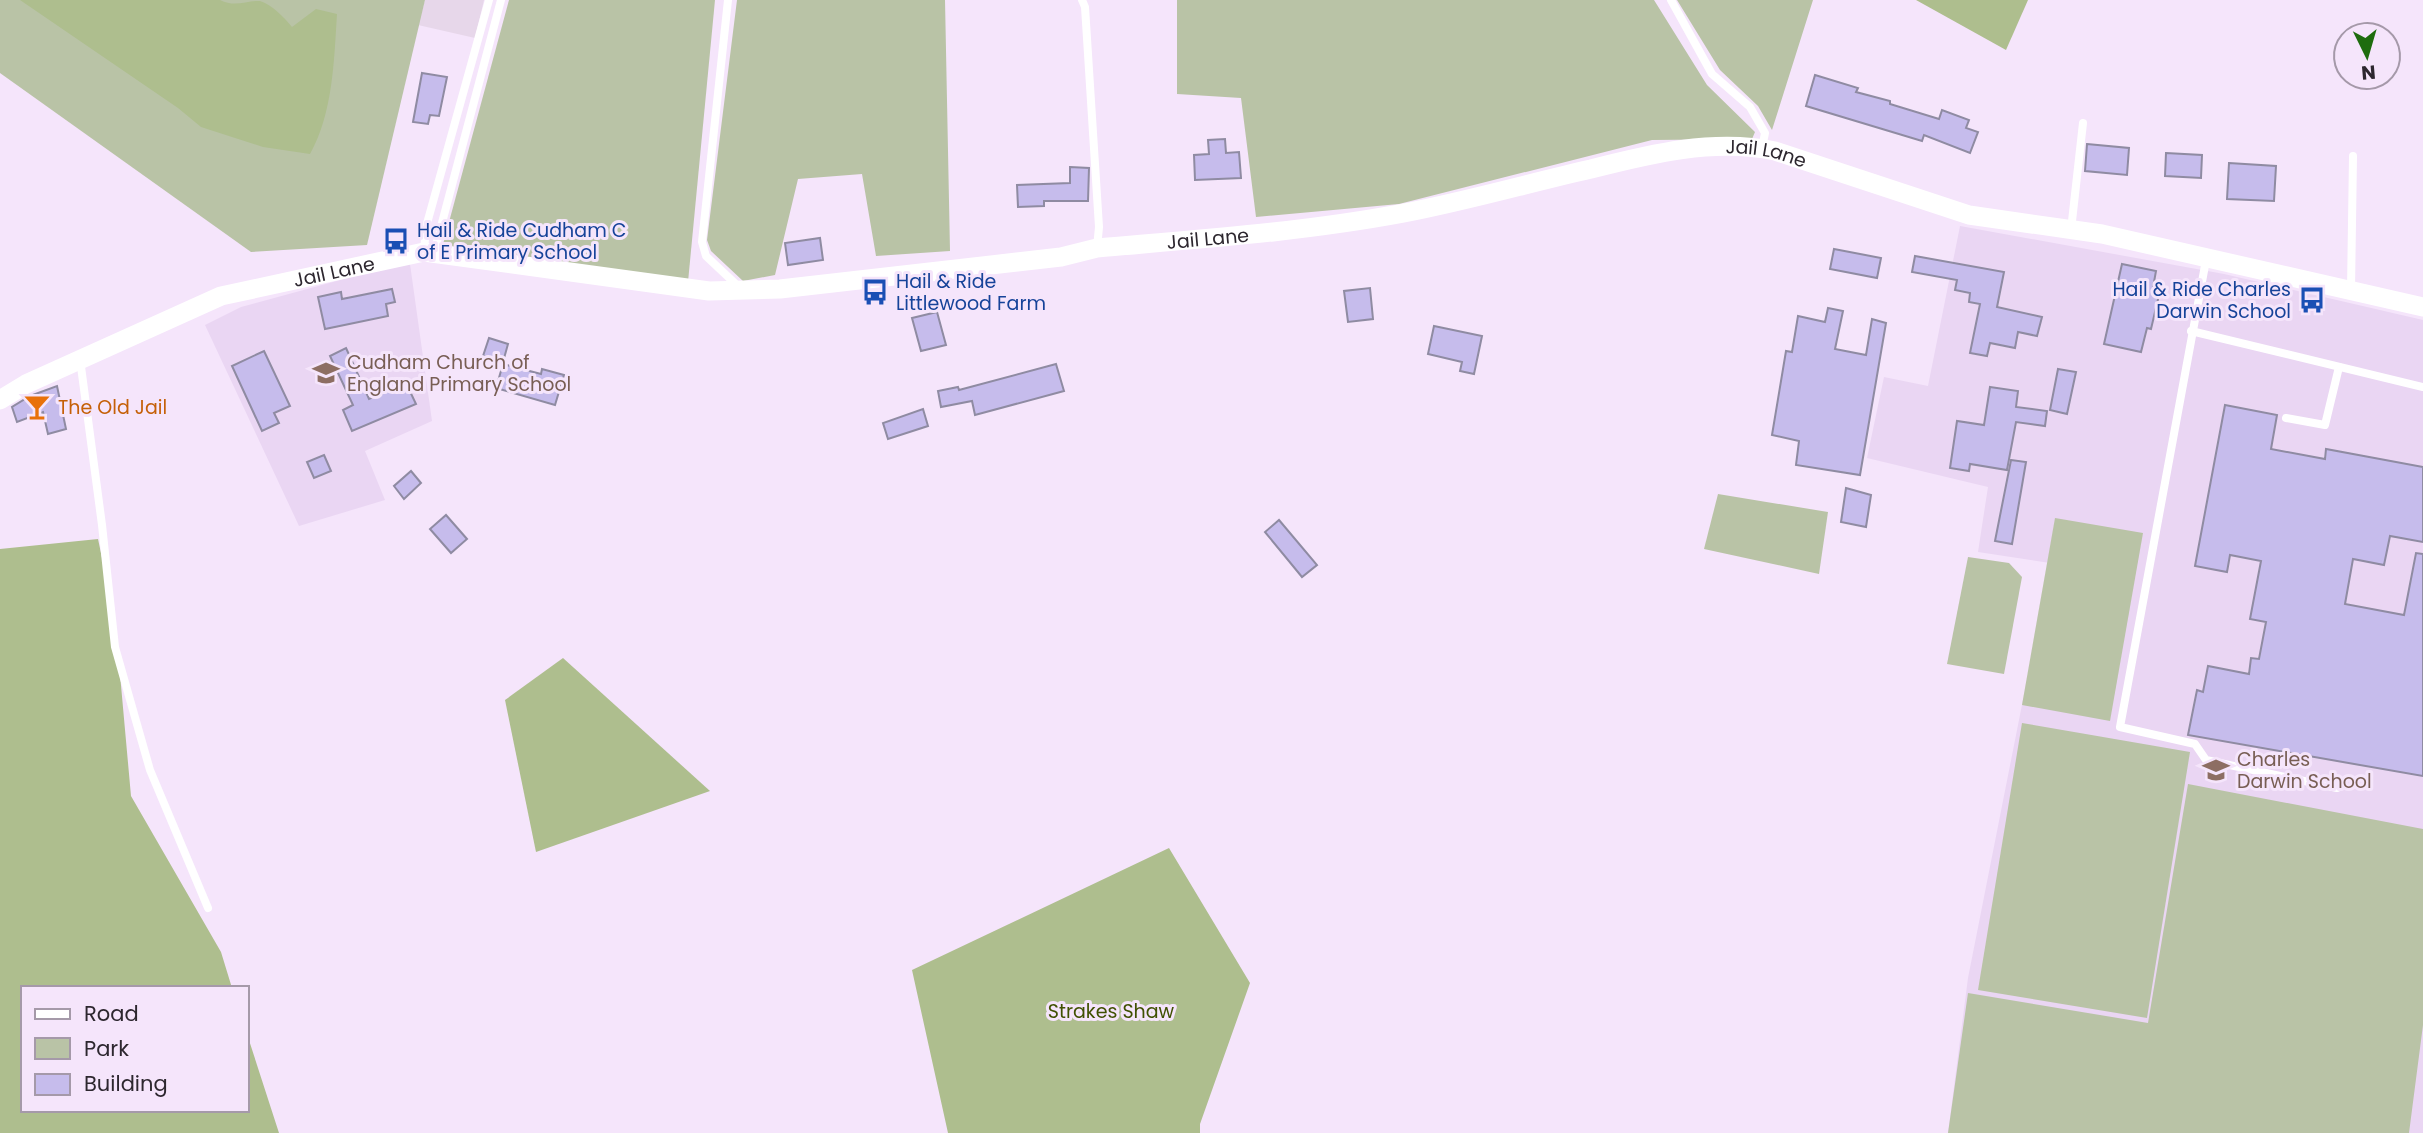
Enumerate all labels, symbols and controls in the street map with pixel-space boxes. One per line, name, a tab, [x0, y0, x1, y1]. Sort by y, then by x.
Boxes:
north arrow	[2332, 21, 2402, 91]
text: N	[2360, 58, 2377, 87]
street label: Jail Lane	[1725, 133, 1810, 174]
place label: Hail & Ride Cudham C of E Primary School	[417, 217, 626, 266]
street label: Jail Lane	[1166, 221, 1250, 255]
bus stop icon: Hail & Ride Cudham C of E Primary School	[381, 226, 411, 256]
street label: Jail Lane	[291, 250, 377, 293]
place label: Hail & Ride Littlewood Farm	[896, 268, 1046, 317]
place label: Hail & Ride Charles Darwin School	[2112, 276, 2291, 325]
bus stop icon: Hail & Ride Littlewood Farm	[860, 277, 890, 307]
bus stop icon: Hail & Ride Charles Darwin School	[2297, 285, 2327, 315]
place label: Cudham Church of England Primary School	[347, 349, 571, 398]
school or university icon: Cudham Church of England Primary School	[311, 358, 341, 388]
bar icon: The Old Jail	[22, 392, 52, 422]
place label: The Old Jail	[58, 394, 167, 421]
place label: Charles Darwin School	[2237, 746, 2372, 795]
school or university icon: Charles Darwin School	[2201, 755, 2231, 785]
legend	[21, 986, 248, 1112]
park label: Strakes Shaw	[1048, 998, 1175, 1025]
text: Road	[84, 999, 139, 1028]
text: Park	[84, 1034, 129, 1063]
text: Building	[84, 1069, 168, 1098]

